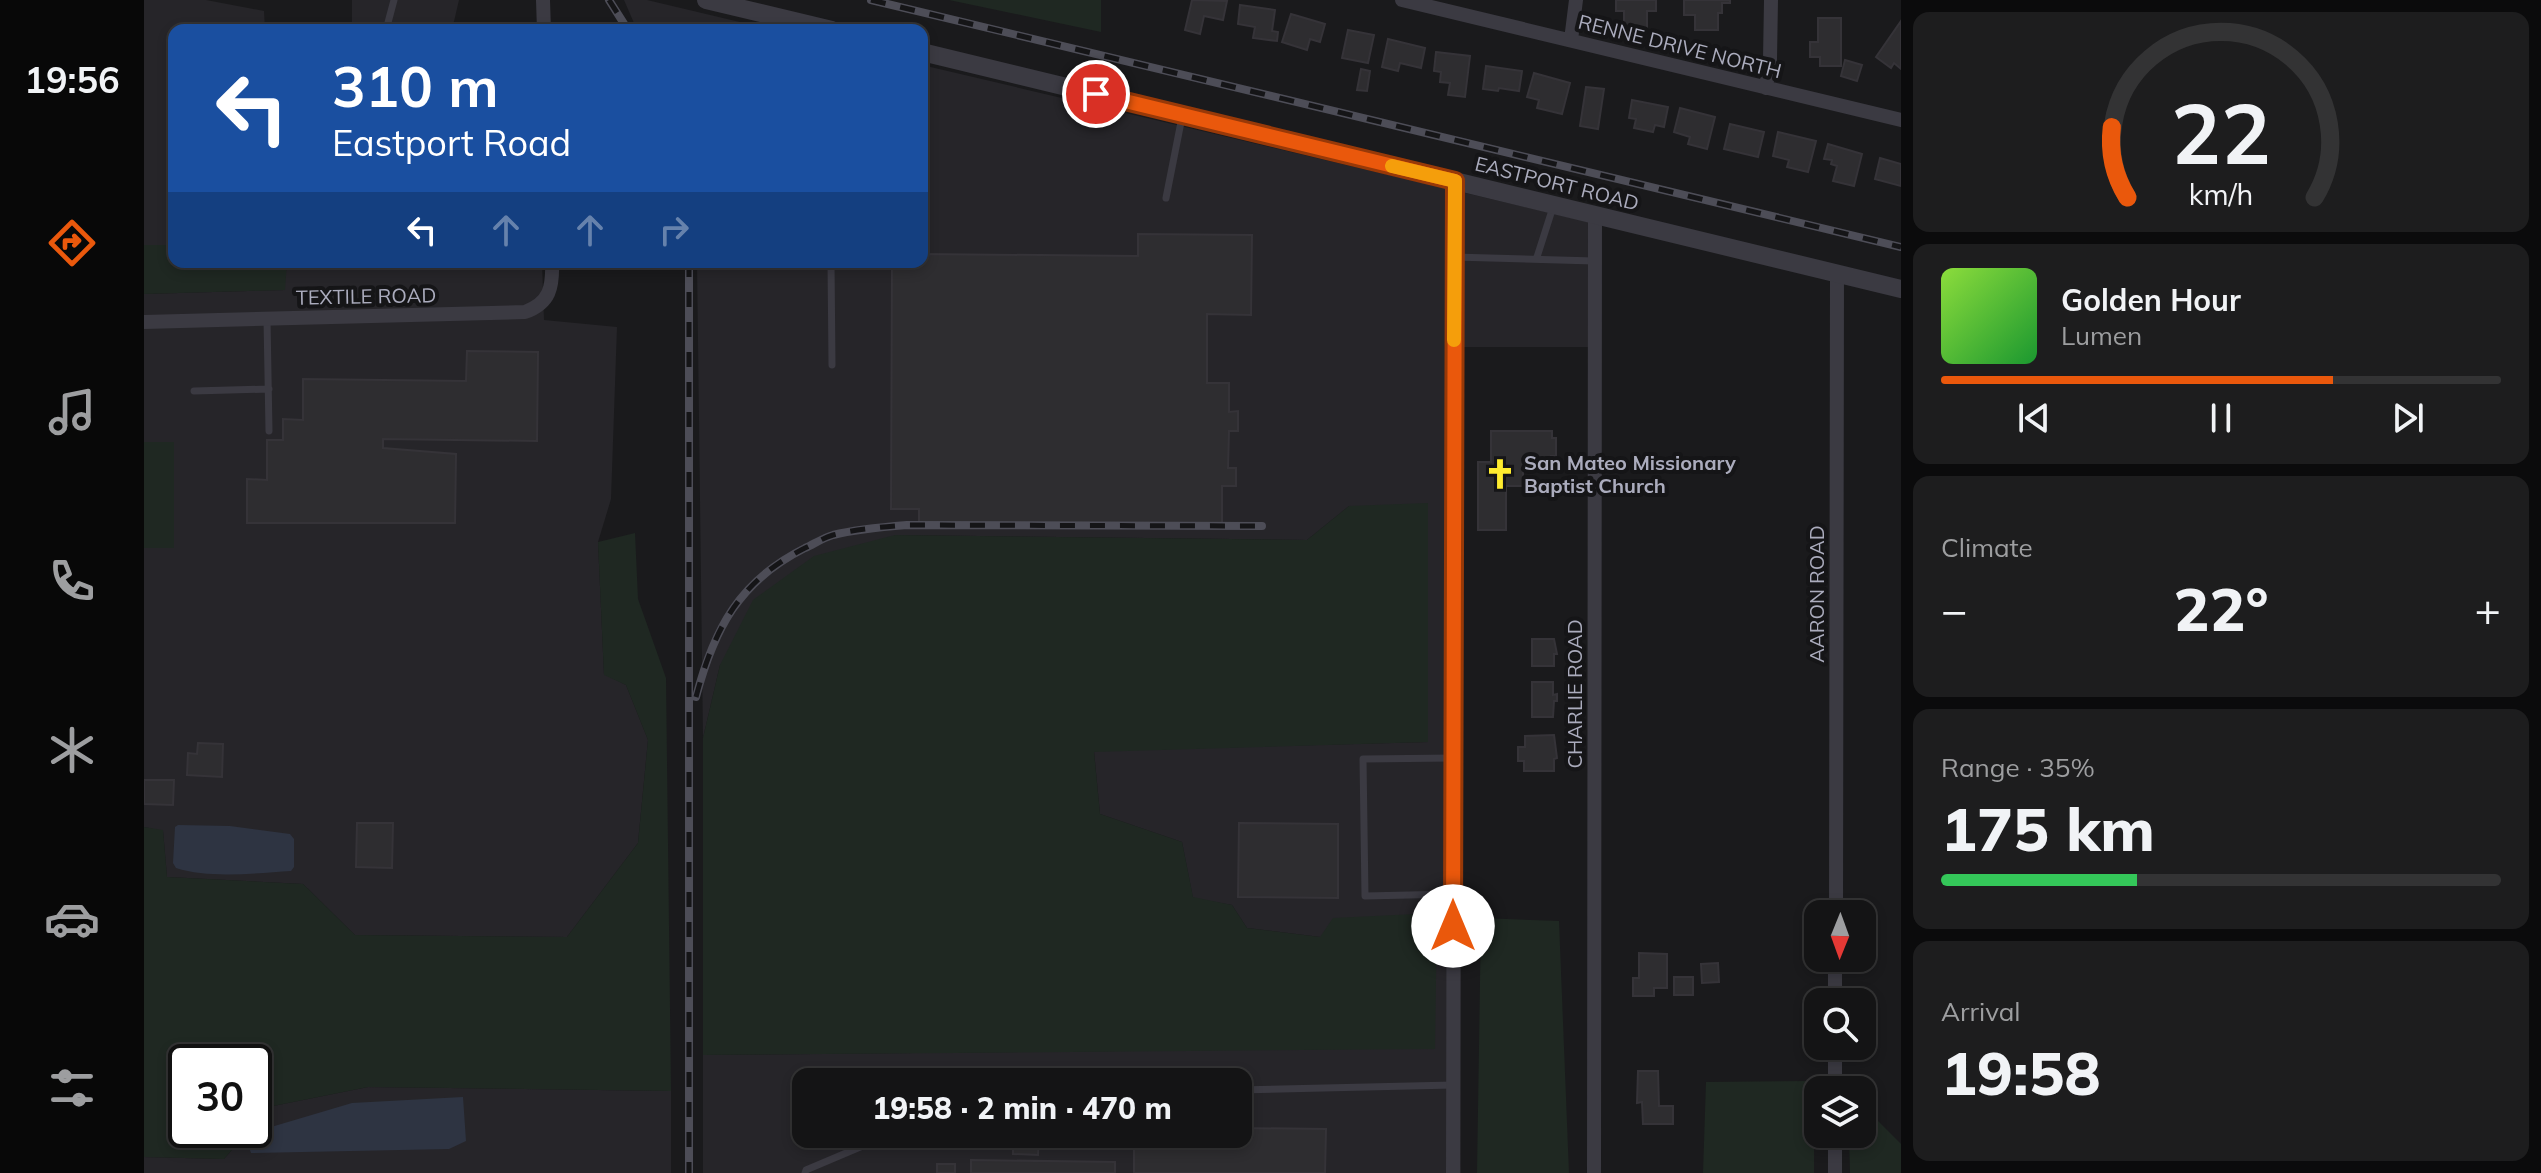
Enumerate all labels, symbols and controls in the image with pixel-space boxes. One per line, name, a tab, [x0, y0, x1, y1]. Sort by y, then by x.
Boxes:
street label: RENNE DRIVE NORTH	[1576, 9, 1784, 83]
text: 310 m	[332, 51, 499, 121]
icon: left	[200, 56, 304, 160]
text: 19:56	[24, 57, 120, 102]
pin	[1062, 60, 1130, 128]
icon: arrive	[1074, 72, 1118, 116]
text: 22	[2171, 80, 2271, 185]
text: Eastport Road	[332, 120, 571, 165]
street label: EASTPORT ROAD	[1473, 151, 1641, 215]
text: km/h	[2189, 176, 2253, 212]
icon: left	[400, 208, 444, 252]
icon: ahead	[484, 208, 528, 252]
icon: ahead	[568, 208, 612, 252]
icon: right	[652, 208, 696, 252]
icon: directions	[44, 215, 100, 271]
text: Golden Hour	[2061, 281, 2241, 319]
street label: TEXTILE ROAD	[296, 282, 436, 310]
text: Lumen	[2061, 319, 2142, 352]
icon: music	[44, 384, 100, 440]
icon: previous	[2012, 396, 2056, 440]
icon: pause	[2199, 396, 2243, 440]
icon: next	[2386, 396, 2430, 440]
place label: San Mateo Missionary Baptist Church	[1524, 450, 1736, 498]
church icon: San Mateo Missionary Baptist Church	[1483, 457, 1517, 491]
street label: AARON ROAD	[1804, 525, 1829, 663]
text: Climate	[1941, 531, 2033, 564]
icon: phone	[44, 553, 100, 609]
text: 22°	[2173, 571, 2269, 646]
text: −	[1941, 582, 1967, 637]
text: +	[2475, 582, 2501, 637]
street label: CHARLIE ROAD	[1562, 619, 1587, 769]
icon: climate	[44, 722, 100, 778]
text: Range · 35%	[1941, 751, 2095, 784]
text: 175 km	[1941, 791, 2155, 866]
position arrow	[1411, 884, 1495, 968]
icon: car	[44, 891, 100, 947]
north arrow	[1804, 900, 1876, 972]
map controls	[1804, 900, 1876, 1148]
button: search	[1804, 988, 1876, 1060]
text: Arrival	[1941, 995, 2021, 1028]
text: 19:58	[1941, 1035, 2101, 1110]
speed limit sign: 30	[168, 1044, 272, 1148]
icon: filters	[44, 1060, 100, 1116]
button: layers	[1804, 1076, 1876, 1148]
text: 19:58 · 2 min · 470 m	[872, 1089, 1172, 1127]

